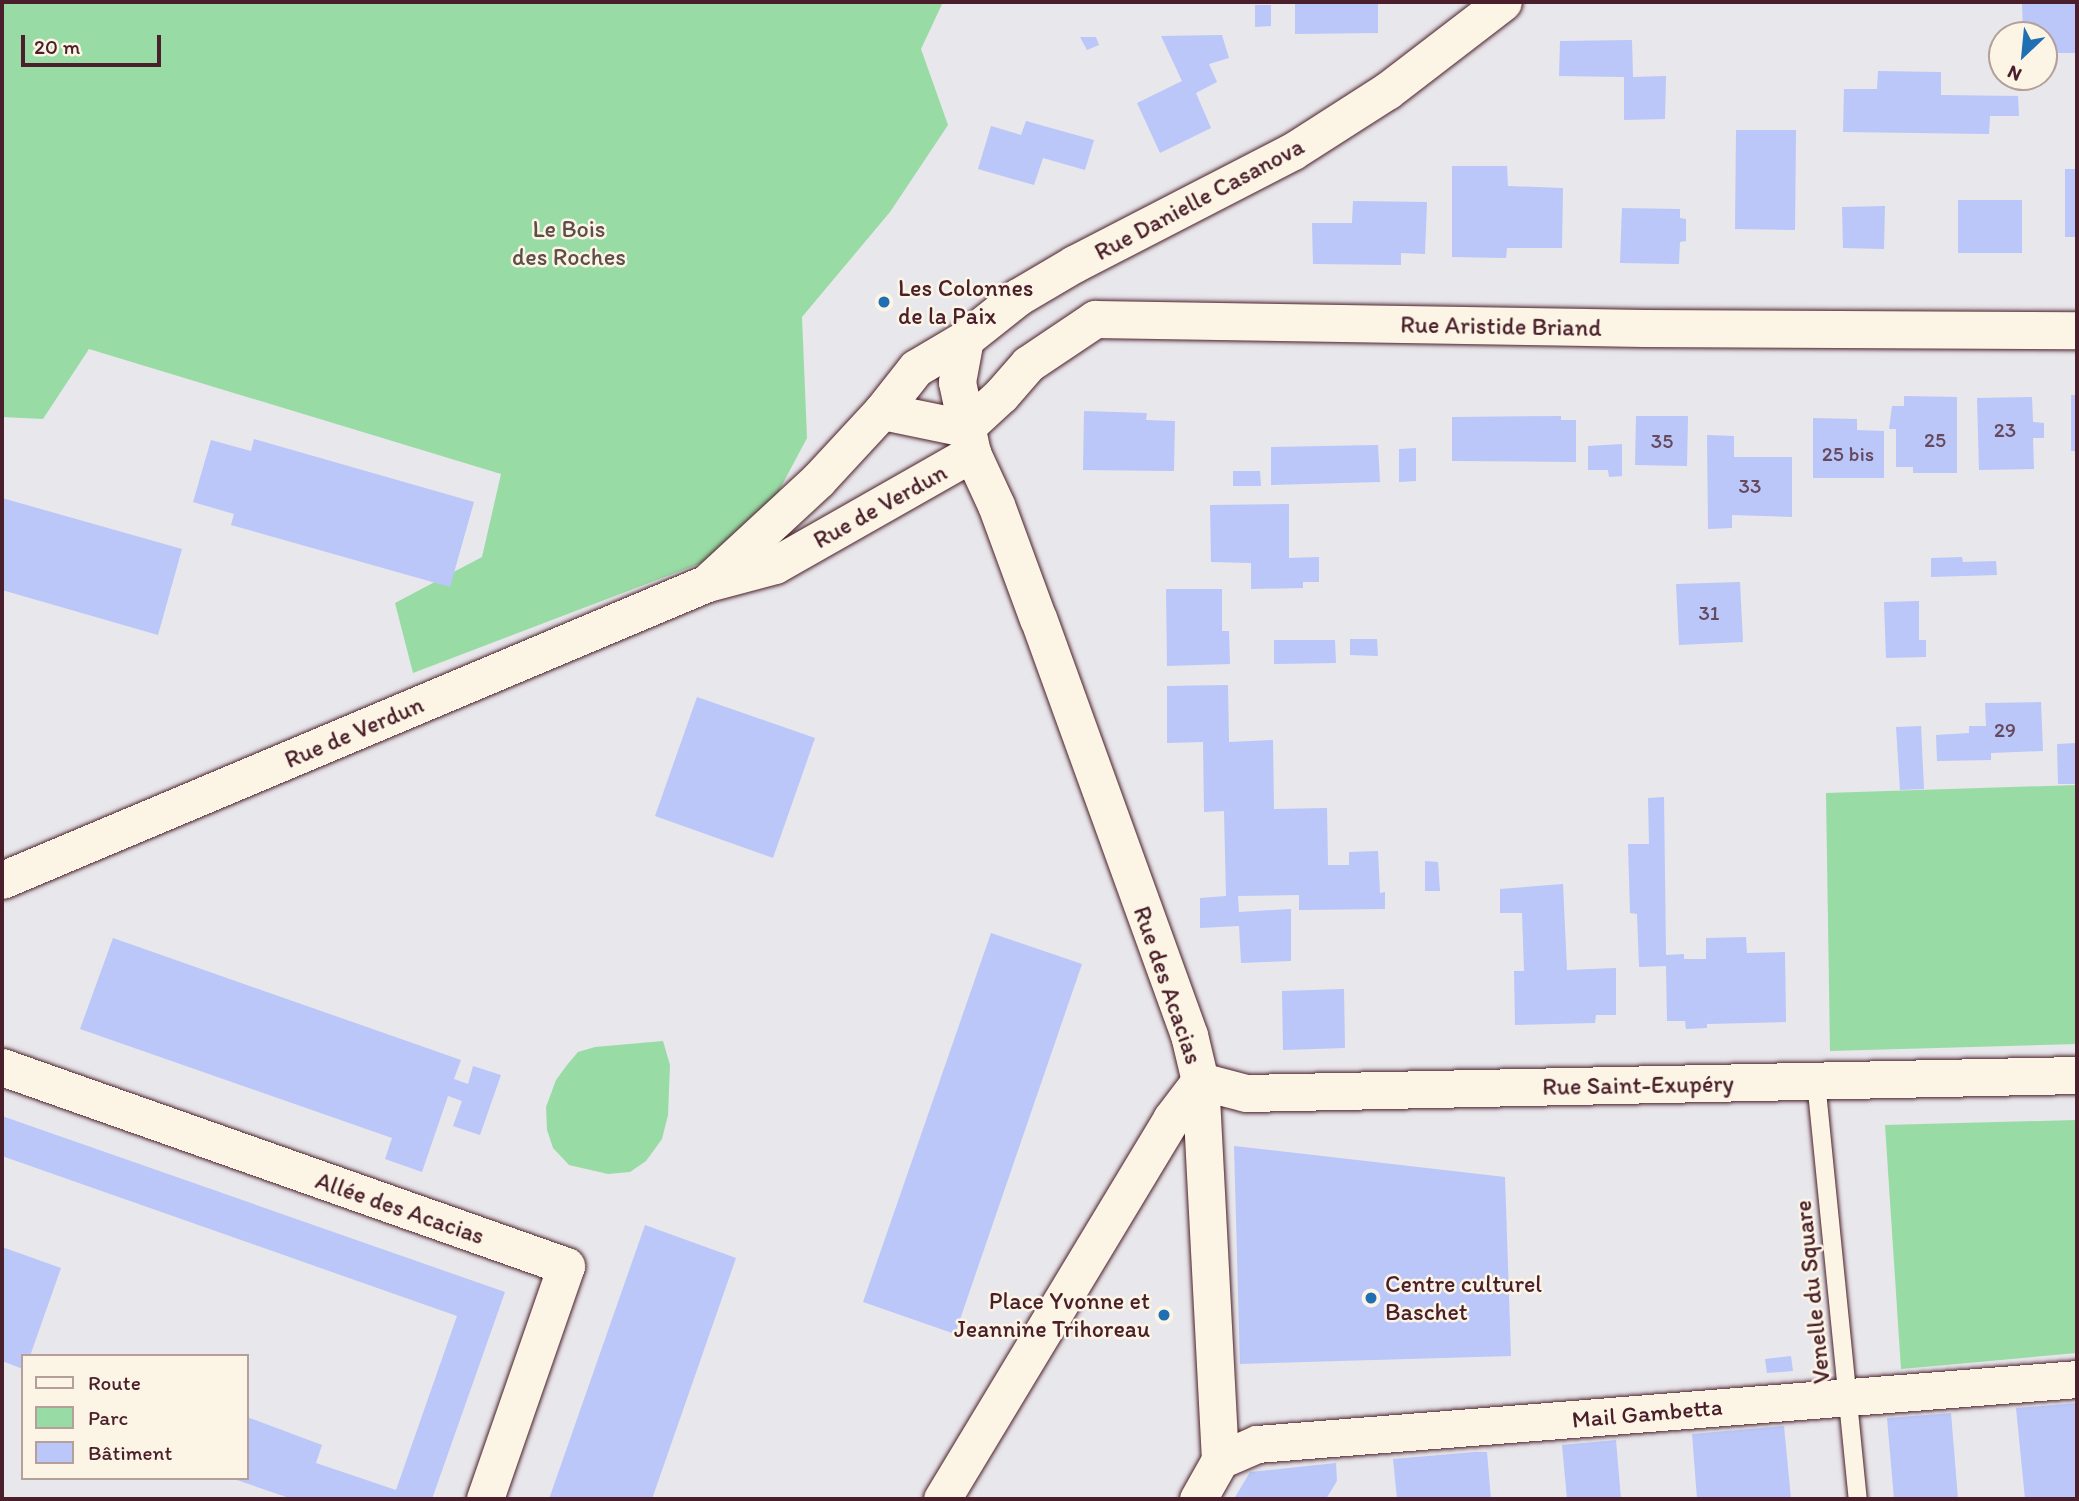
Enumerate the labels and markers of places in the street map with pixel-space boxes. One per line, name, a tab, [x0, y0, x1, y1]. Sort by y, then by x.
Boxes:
place label: Les Colonnes de la Paix	[898, 274, 1033, 330]
marker: Les Colonnes de la Paix	[876, 294, 892, 310]
place label: Centre culturel Baschet	[1385, 1270, 1542, 1326]
place label: Place Yvonne et Jeannine Trihoreau	[954, 1287, 1150, 1343]
marker: Centre culturel Baschet	[1363, 1290, 1379, 1306]
marker: Place Yvonne et Jeannine Trihoreau	[1156, 1307, 1172, 1323]

